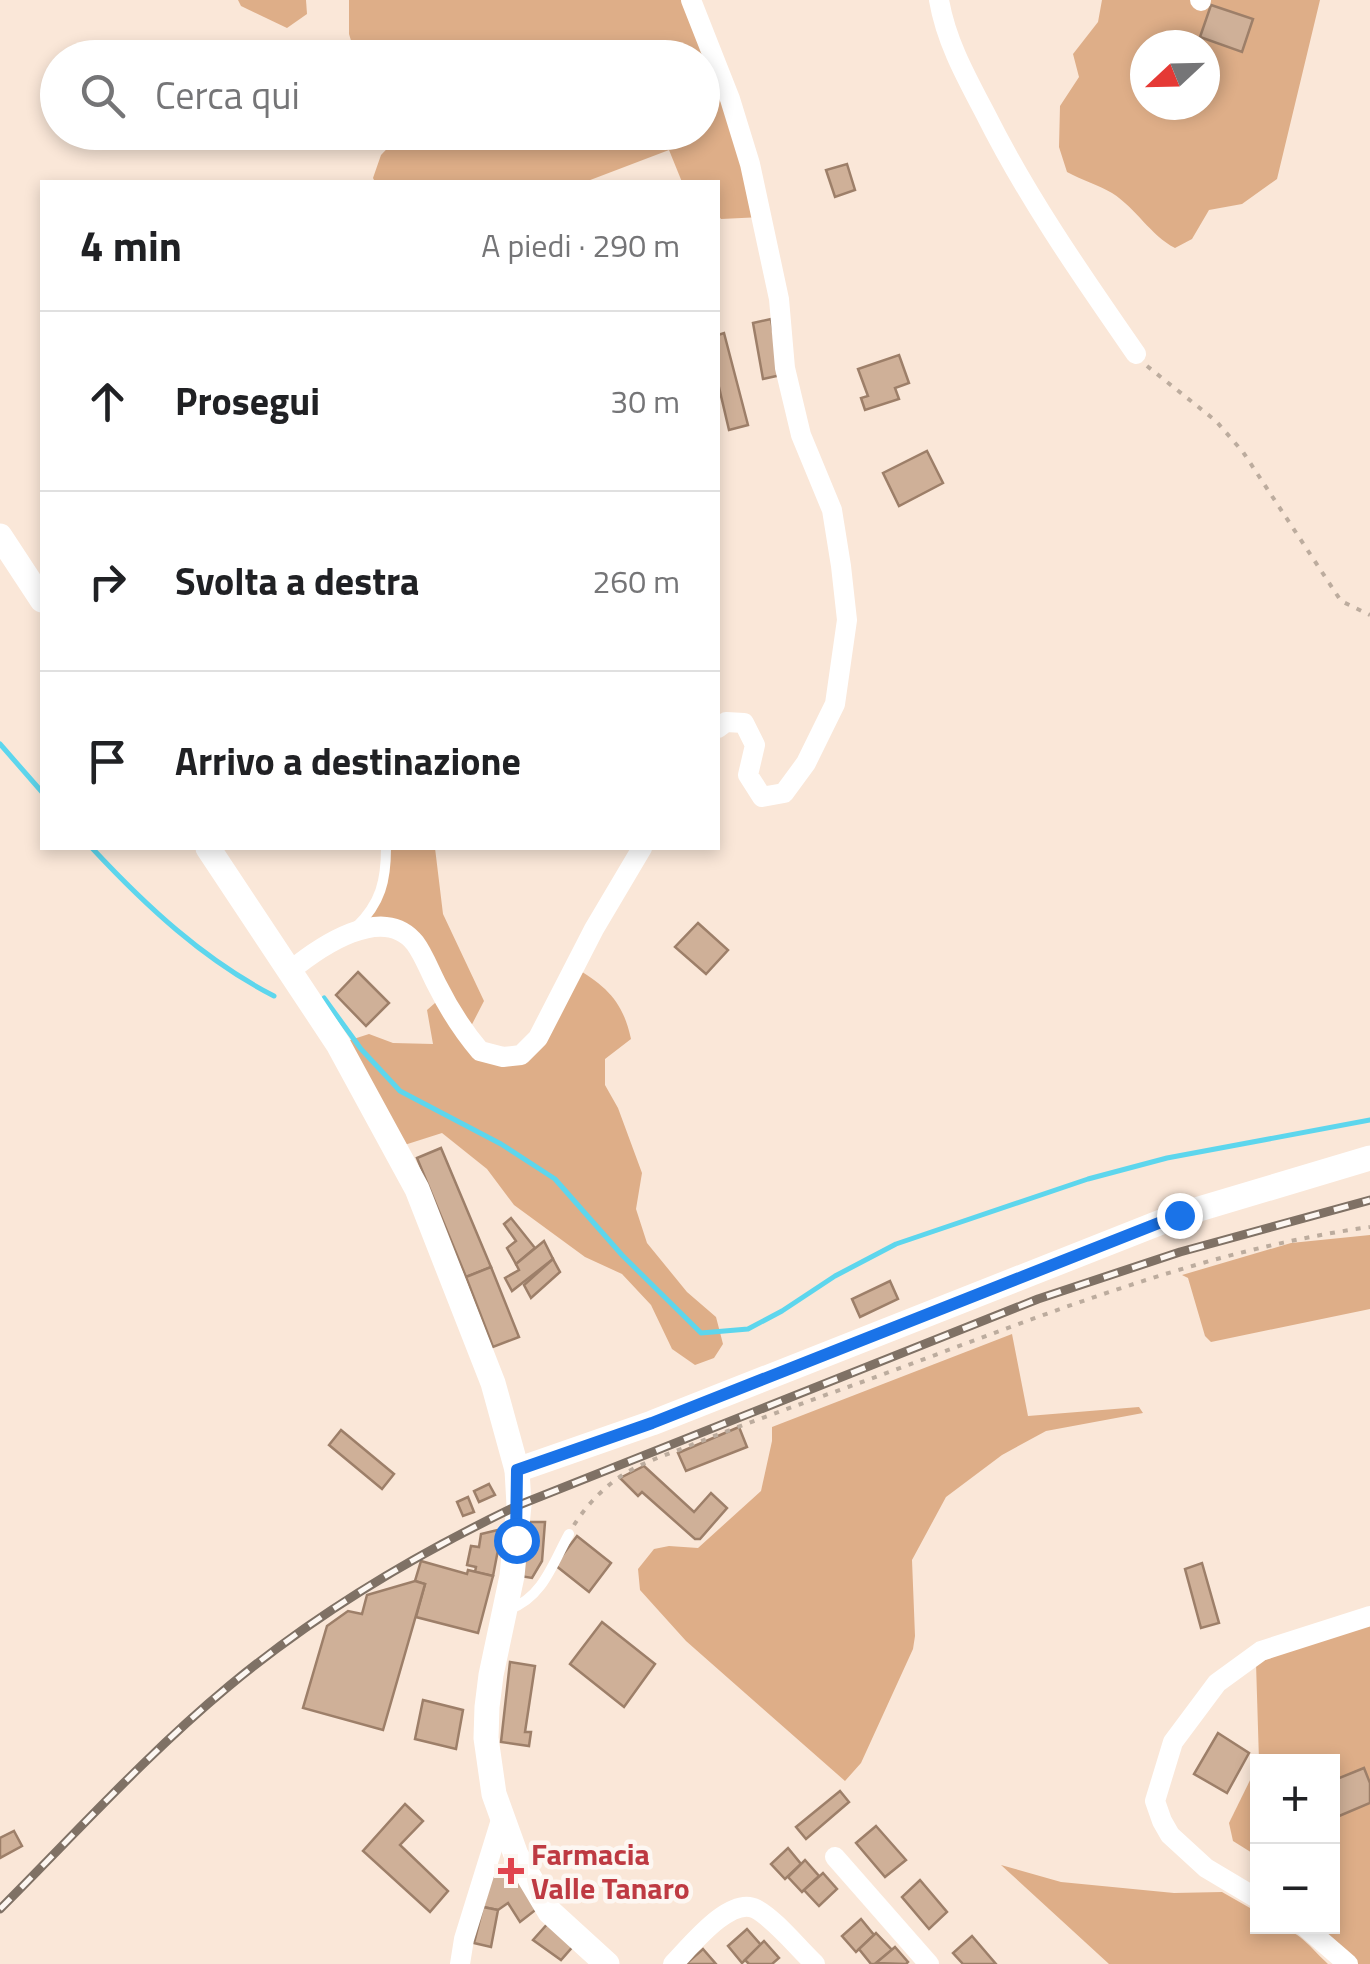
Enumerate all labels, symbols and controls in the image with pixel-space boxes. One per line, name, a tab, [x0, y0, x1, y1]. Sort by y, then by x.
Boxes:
north arrow	[1130, 30, 1220, 120]
search box	[40, 40, 720, 150]
text: Cerca qui	[155, 66, 300, 124]
icon: search	[75, 68, 130, 123]
text: 4 min	[80, 213, 182, 277]
text: A piedi · 290 m	[481, 221, 680, 269]
text: Prosegui	[175, 372, 320, 430]
icon: ahead	[80, 374, 135, 429]
text: 30 m	[610, 377, 680, 425]
text: Svolta a destra	[175, 552, 420, 610]
icon: right	[80, 554, 135, 609]
text: 260 m	[592, 557, 680, 605]
text: Arrivo a destinazione	[175, 732, 521, 790]
icon: arrive	[80, 734, 135, 789]
route end	[1157, 1193, 1203, 1239]
route start	[494, 1518, 540, 1564]
map controls	[1250, 1754, 1340, 1934]
button: +	[1250, 1754, 1340, 1844]
place label: Farmacia Valle Tanaro	[531, 1831, 690, 1911]
button: −	[1250, 1844, 1340, 1934]
marker: Farmacia Valle Tanaro	[500, 1860, 522, 1882]

